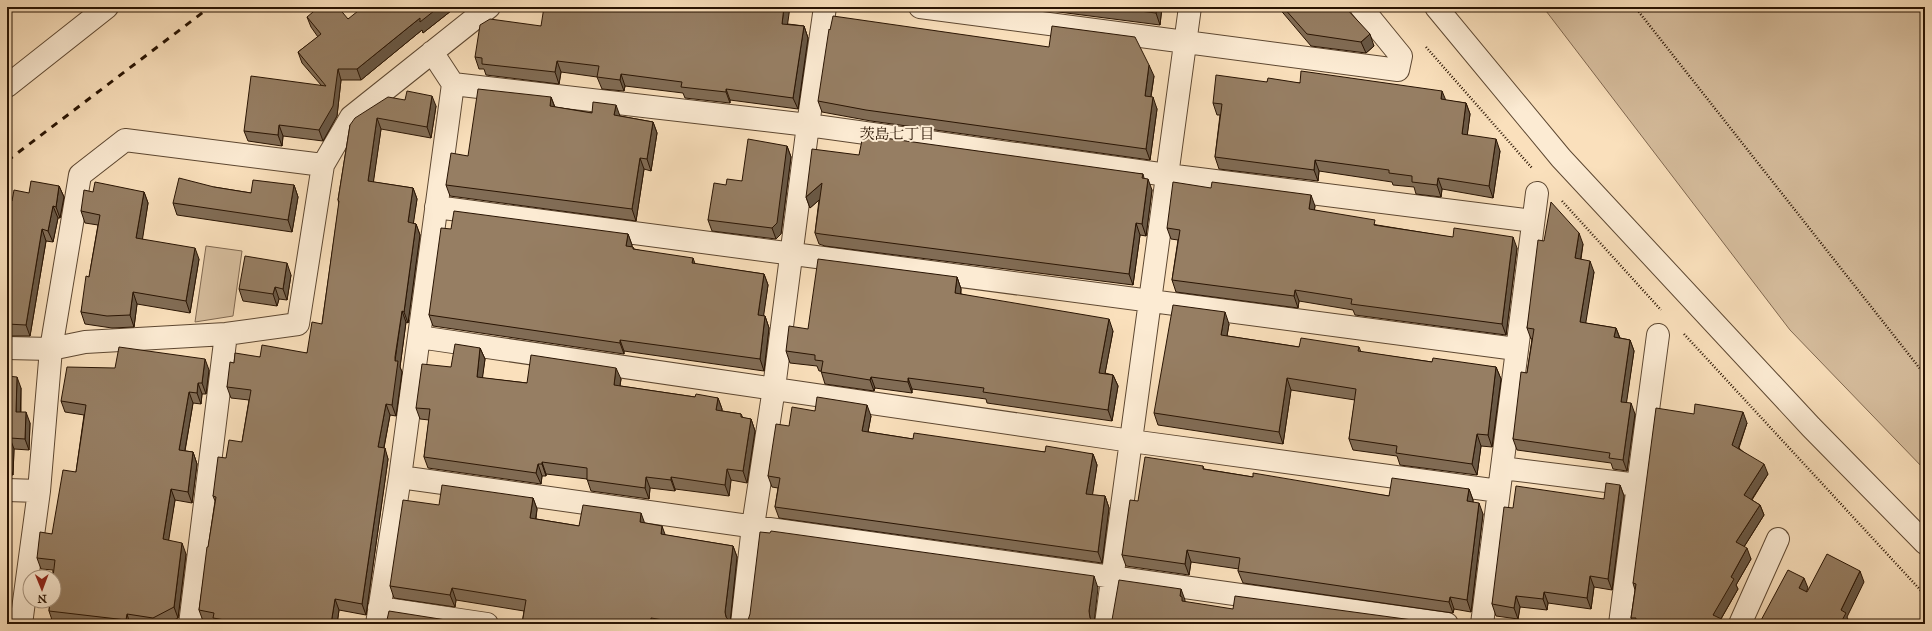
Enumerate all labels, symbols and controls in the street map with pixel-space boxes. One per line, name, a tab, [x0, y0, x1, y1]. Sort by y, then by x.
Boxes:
district label: 茨島七丁目	[859, 125, 935, 143]
north arrow	[22, 569, 62, 609]
text: N	[37, 592, 47, 605]

